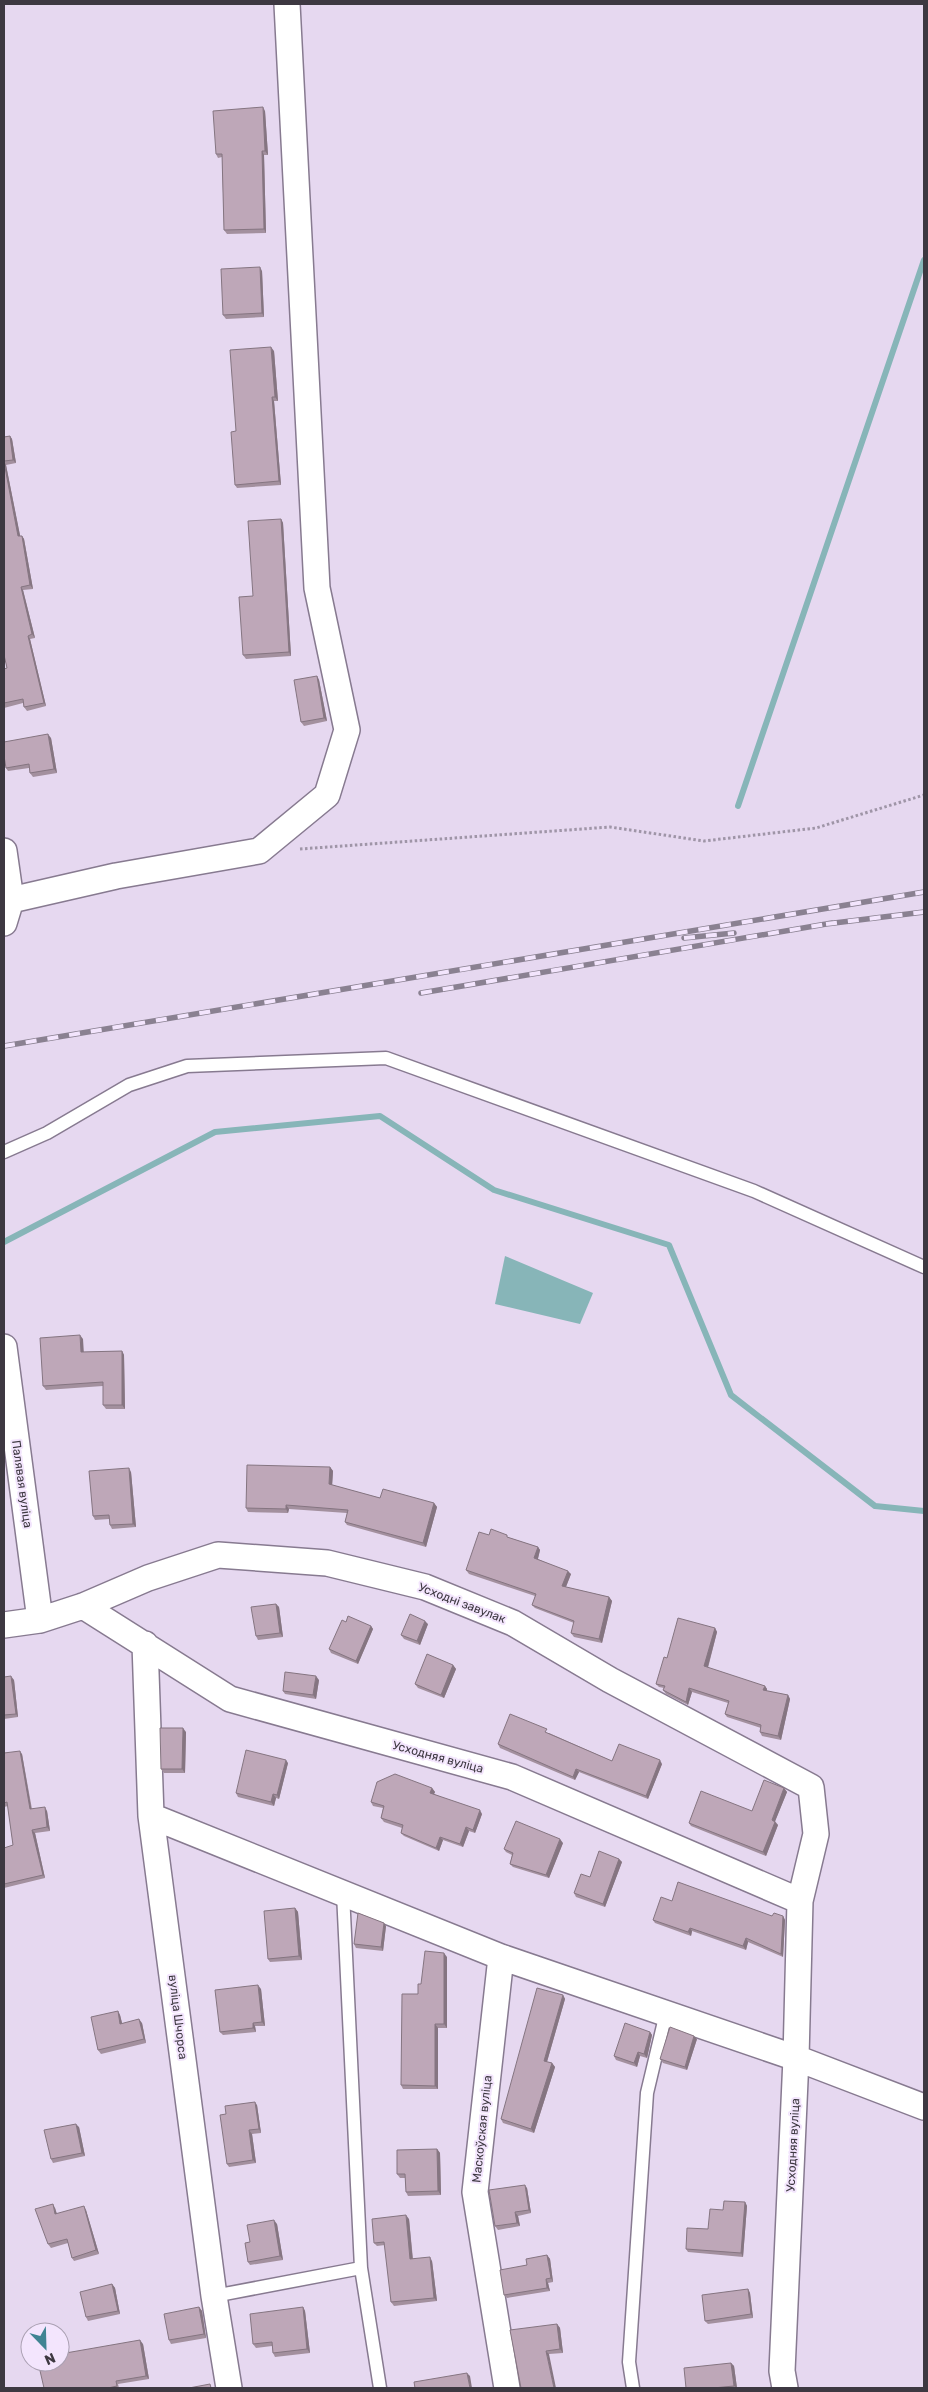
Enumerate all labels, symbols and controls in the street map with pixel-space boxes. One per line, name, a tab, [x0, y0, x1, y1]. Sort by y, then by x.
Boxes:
street label: Палявая вуліца	[9, 1439, 35, 1529]
street label: Усходні завулак	[416, 1580, 508, 1626]
street label: Усходняя вуліца	[391, 1738, 485, 1776]
street label: вуліца Шчорса	[166, 1974, 190, 2060]
street label: Маскоўская вуліца	[469, 2075, 495, 2183]
street label: Усходняя вуліца	[784, 2098, 802, 2192]
north arrow	[20, 2322, 70, 2372]
text: N	[42, 2349, 58, 2368]

